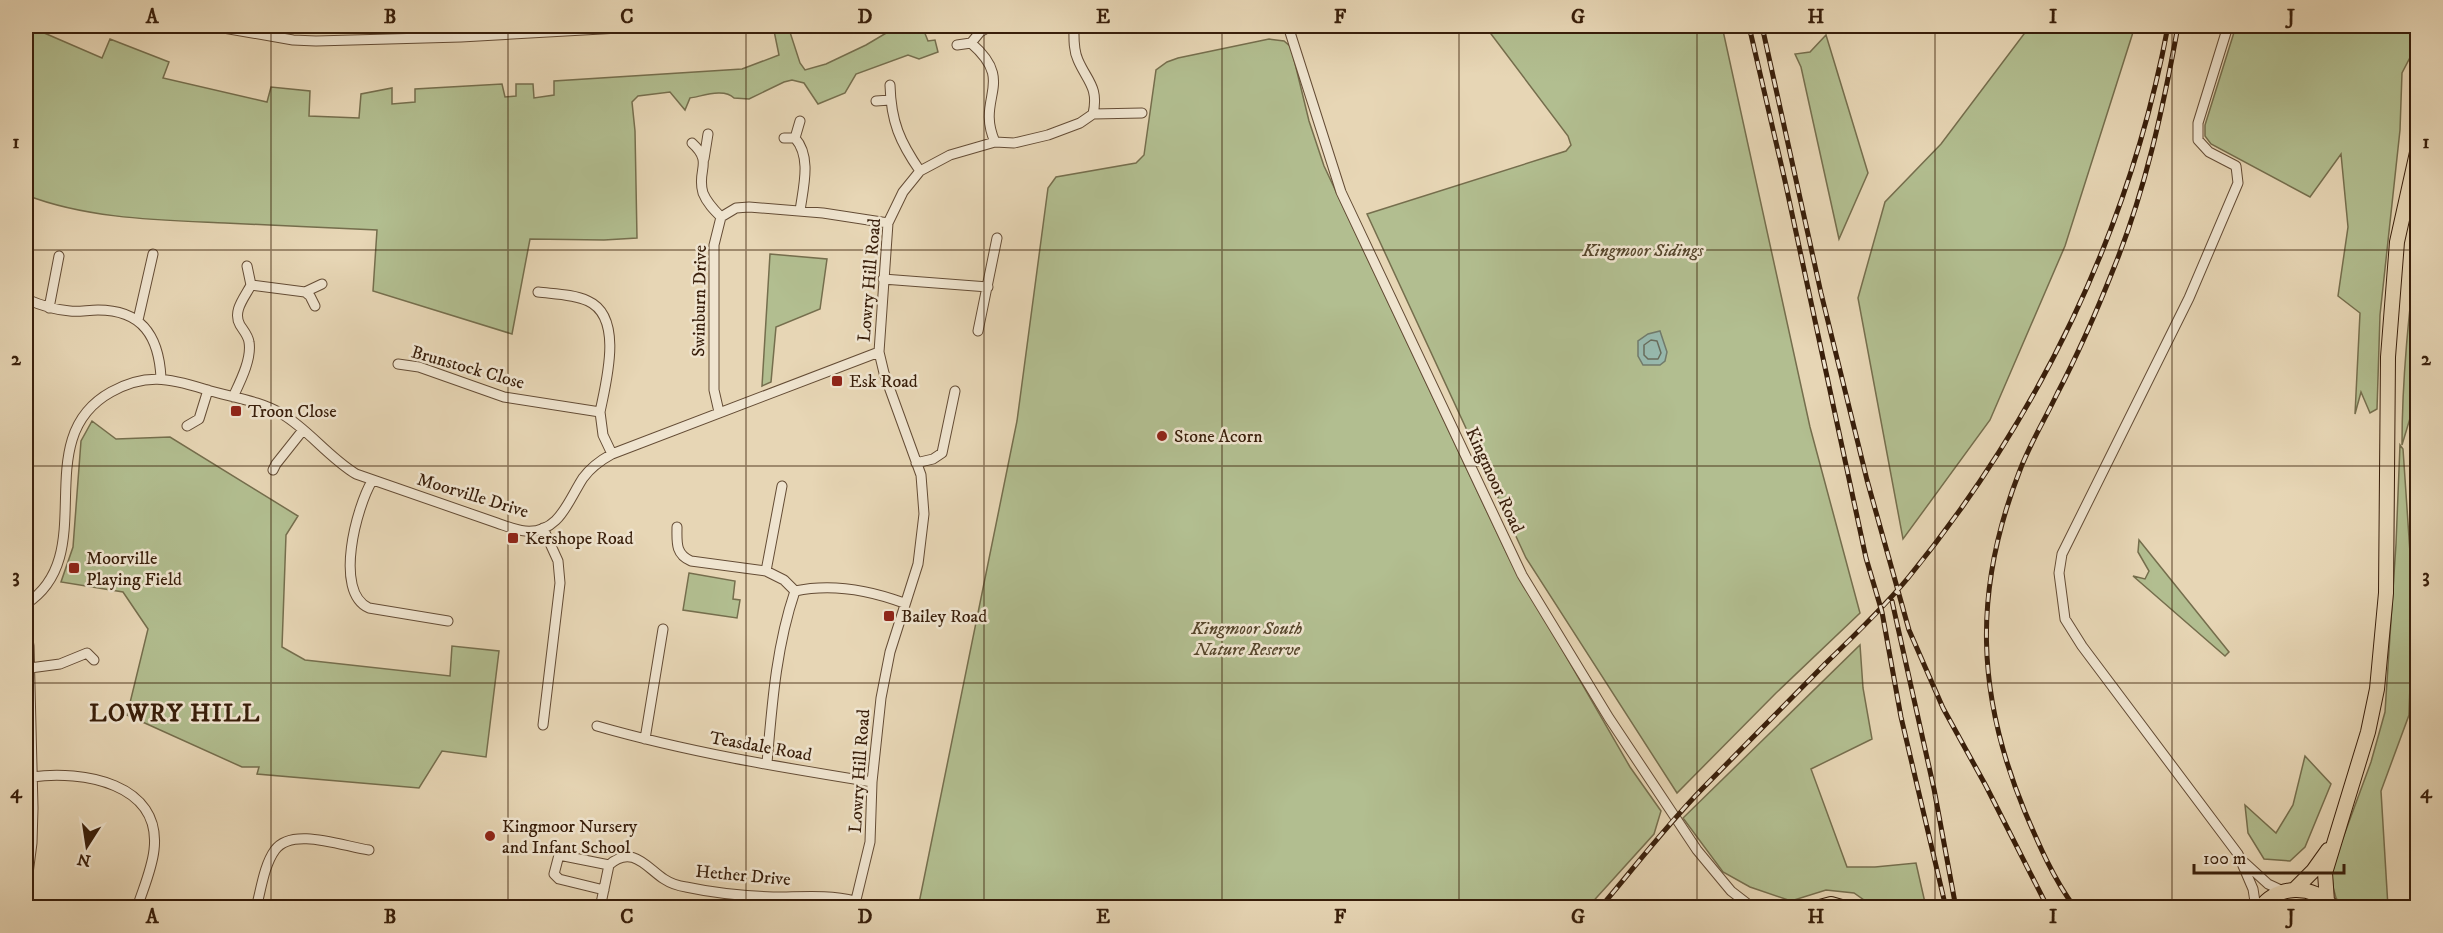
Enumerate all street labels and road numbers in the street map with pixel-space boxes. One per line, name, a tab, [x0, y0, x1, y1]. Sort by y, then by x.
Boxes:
street label: Lowry Hill Road	[854, 217, 886, 343]
street label: Swinburn Drive	[688, 245, 712, 357]
street label: Brunstock Close	[409, 341, 527, 395]
street label: Kingmoor Road	[1460, 424, 1528, 537]
street label: Moorville Drive	[414, 469, 531, 523]
street label: Lowry Hill Road	[845, 708, 875, 834]
street label: Teasdale Road	[708, 727, 814, 767]
street label: Hether Drive	[694, 861, 791, 891]

